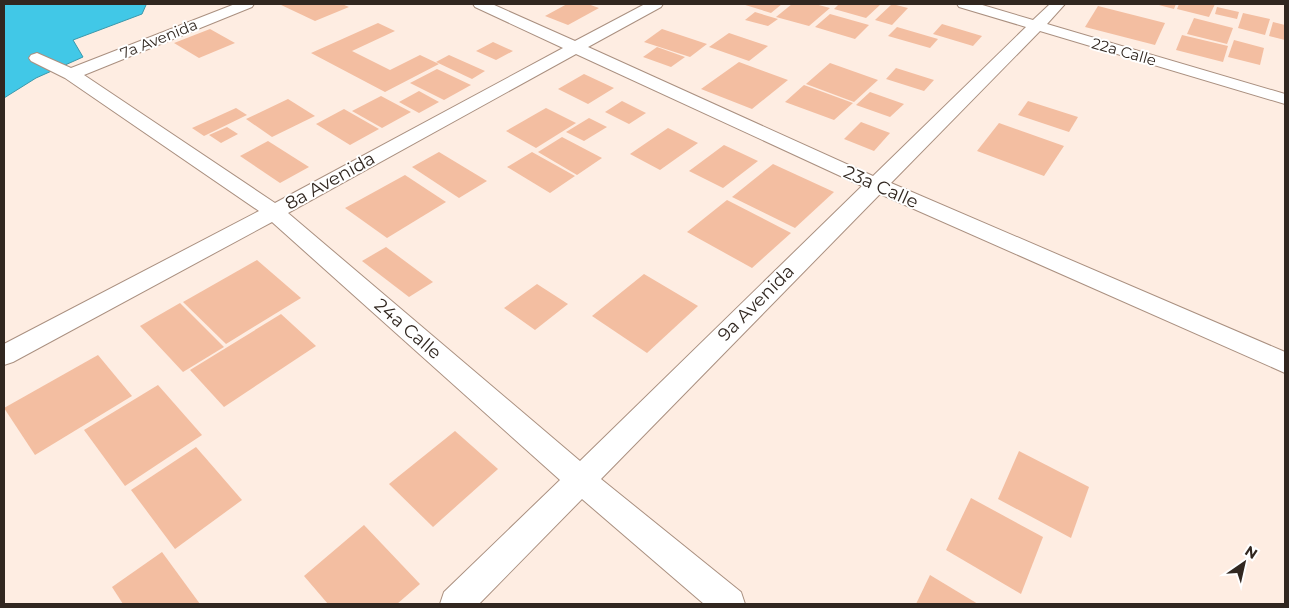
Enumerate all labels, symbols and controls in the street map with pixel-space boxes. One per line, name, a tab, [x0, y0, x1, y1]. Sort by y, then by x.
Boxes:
street label: 7a Avenida	[117, 14, 200, 63]
street label: 22a Calle	[1090, 33, 1159, 70]
street label: 8a Avenida	[281, 147, 379, 215]
street label: 23a Calle	[840, 161, 922, 213]
street label: 9a Avenida	[713, 260, 799, 346]
street label: 24a Calle	[370, 294, 446, 364]
north arrow	[1219, 538, 1269, 588]
text: N	[1242, 542, 1261, 563]

